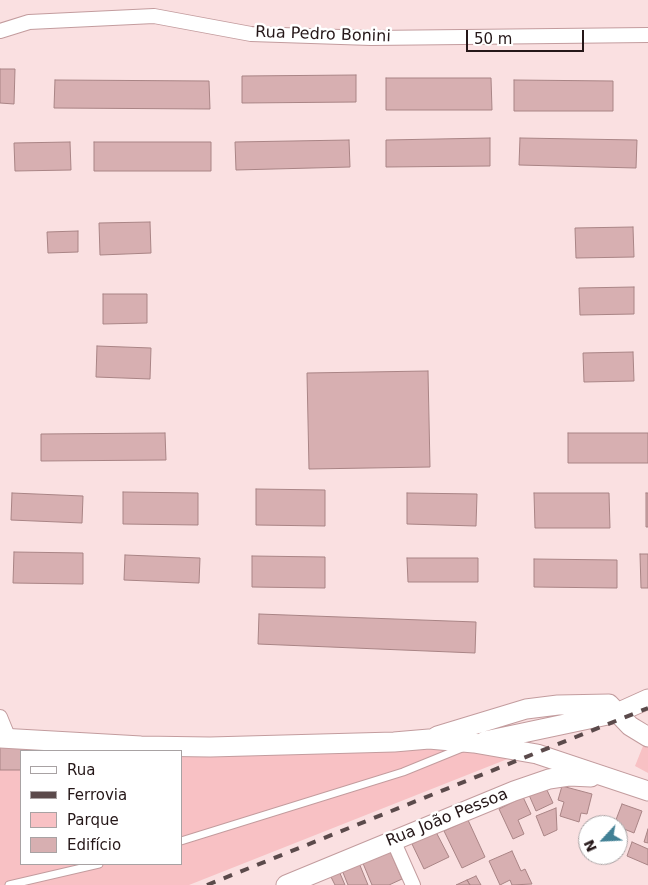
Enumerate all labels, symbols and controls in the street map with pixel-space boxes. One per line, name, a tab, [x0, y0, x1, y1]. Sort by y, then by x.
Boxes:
scale bar	[468, 20, 586, 52]
street label: Rua Pedro Bonini	[255, 23, 391, 47]
text: 50 m	[474, 30, 512, 48]
legend	[20, 750, 182, 865]
text: Rua	[67, 761, 95, 779]
street label: Rua João Pessoa	[383, 785, 511, 851]
text: Ferrovia	[67, 786, 127, 804]
text: Parque	[67, 811, 119, 829]
north arrow	[578, 815, 628, 865]
text: Edifício	[67, 836, 121, 854]
text: N	[581, 837, 600, 855]

